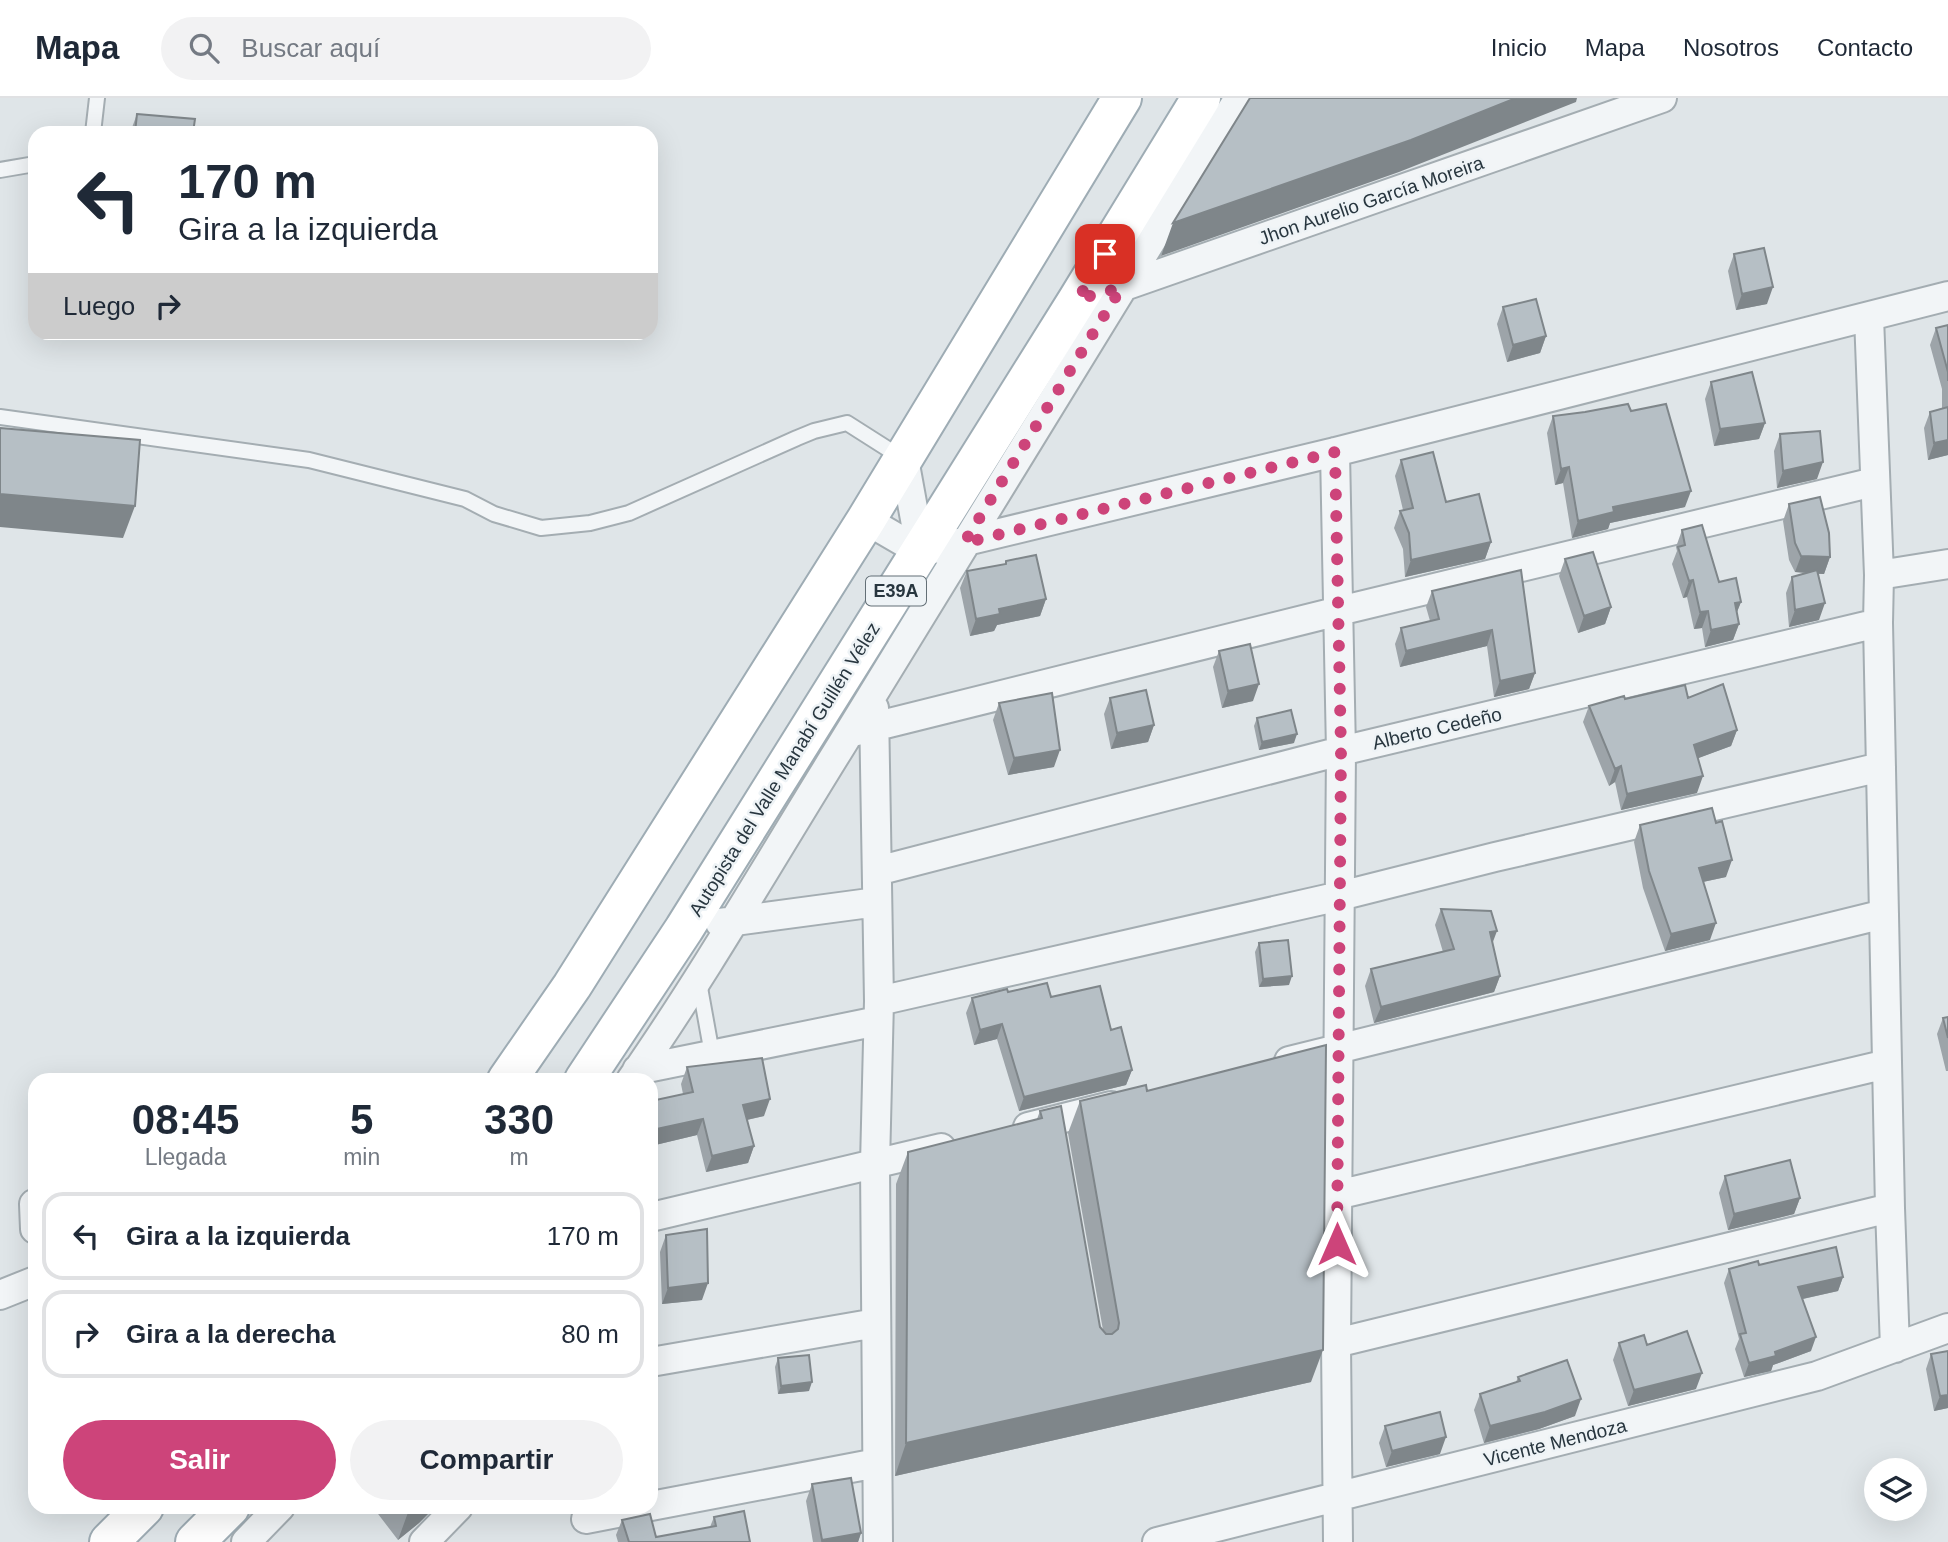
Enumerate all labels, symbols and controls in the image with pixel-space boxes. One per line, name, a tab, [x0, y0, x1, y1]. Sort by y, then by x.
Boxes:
search box	[161, 17, 651, 80]
text: Mapa	[35, 29, 119, 66]
icon: search	[185, 29, 223, 67]
text: Buscar aquí	[241, 33, 380, 63]
text: Inicio	[1491, 34, 1547, 61]
text: Mapa	[1585, 34, 1645, 61]
text: Nosotros	[1683, 34, 1779, 61]
text: Contacto	[1817, 34, 1913, 61]
street label: Jhon Aurelio García Moreira	[1256, 152, 1487, 249]
icon: left	[63, 154, 154, 245]
text: 170 m	[178, 154, 317, 208]
text: Gira a la izquierda	[178, 211, 438, 247]
pin	[1075, 224, 1135, 284]
icon: arrive	[1086, 235, 1124, 273]
icon: right	[149, 287, 187, 325]
text: Luego	[63, 291, 135, 321]
road number: E39A	[866, 576, 926, 606]
street label: Autopista del Valle Manabí Guillén Vélez	[685, 619, 884, 920]
street label: Alberto Cedeño	[1370, 703, 1504, 754]
text: 08:45	[132, 1096, 239, 1143]
text: 5	[350, 1096, 373, 1143]
text: 330	[484, 1096, 554, 1143]
text: Llegada	[145, 1144, 227, 1170]
text: min	[343, 1144, 380, 1170]
text: m	[510, 1144, 529, 1170]
position arrow	[1300, 1207, 1374, 1281]
icon: left	[67, 1217, 105, 1255]
text: Gira a la izquierda	[126, 1221, 350, 1251]
text: 170 m	[547, 1221, 619, 1251]
icon: right	[67, 1315, 105, 1353]
text: Gira a la derecha	[126, 1319, 336, 1349]
text: 80 m	[561, 1319, 619, 1349]
street label: Vicente Mendoza	[1482, 1414, 1629, 1470]
button: Salir	[63, 1420, 336, 1500]
button: Compartir	[350, 1420, 623, 1500]
map controls	[1864, 1458, 1927, 1521]
button: layers	[1864, 1458, 1927, 1521]

